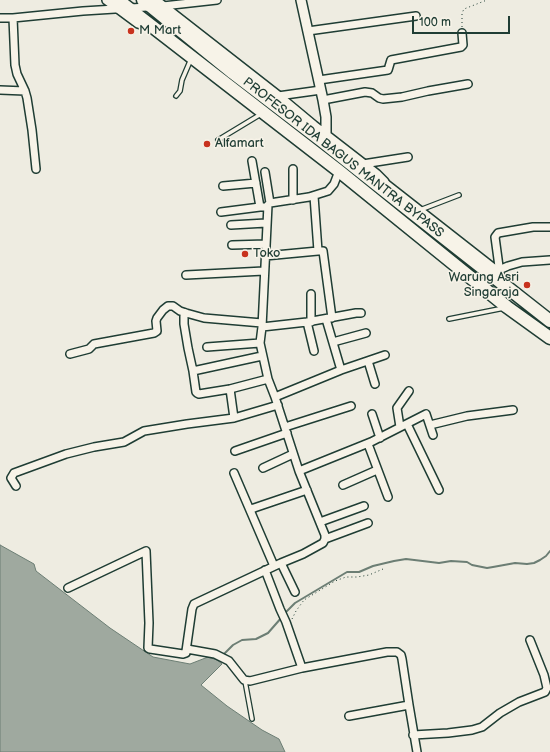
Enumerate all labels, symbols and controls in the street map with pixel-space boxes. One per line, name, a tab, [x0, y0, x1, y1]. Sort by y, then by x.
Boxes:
scale bar	[414, 8, 512, 34]
text: 100 m	[419, 15, 451, 30]
place label: M Mart	[139, 23, 181, 39]
marker: M Mart	[126, 26, 136, 36]
street label: PROFESOR IDA BAGUS MANTRA BYPASS	[239, 75, 447, 241]
place label: Alfamart	[215, 136, 264, 152]
marker: Alfamart	[202, 139, 212, 149]
place label: Toko	[253, 246, 280, 262]
marker: Toko	[240, 249, 250, 259]
place label: Warung Asri Singaraja	[449, 270, 519, 301]
marker: Warung Asri Singaraja	[522, 280, 532, 290]

